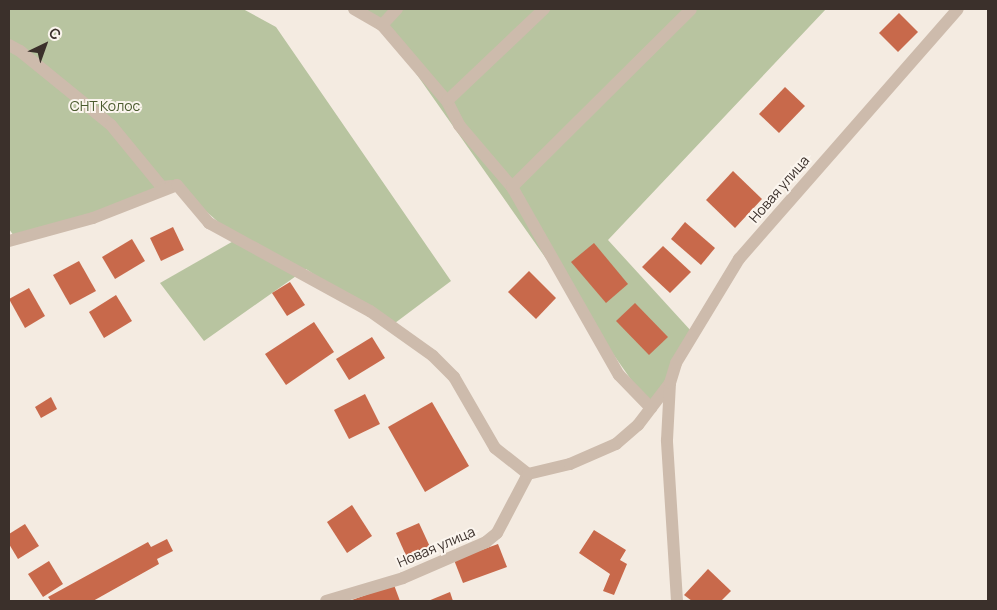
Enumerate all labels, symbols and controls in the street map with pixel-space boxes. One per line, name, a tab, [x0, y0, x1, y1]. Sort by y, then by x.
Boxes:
north arrow	[20, 20, 70, 70]
text: С	[45, 23, 66, 44]
park label: СНТ Колос	[70, 98, 140, 114]
street label: Новая улица	[745, 152, 813, 226]
street label: Новая улица	[394, 523, 478, 571]

